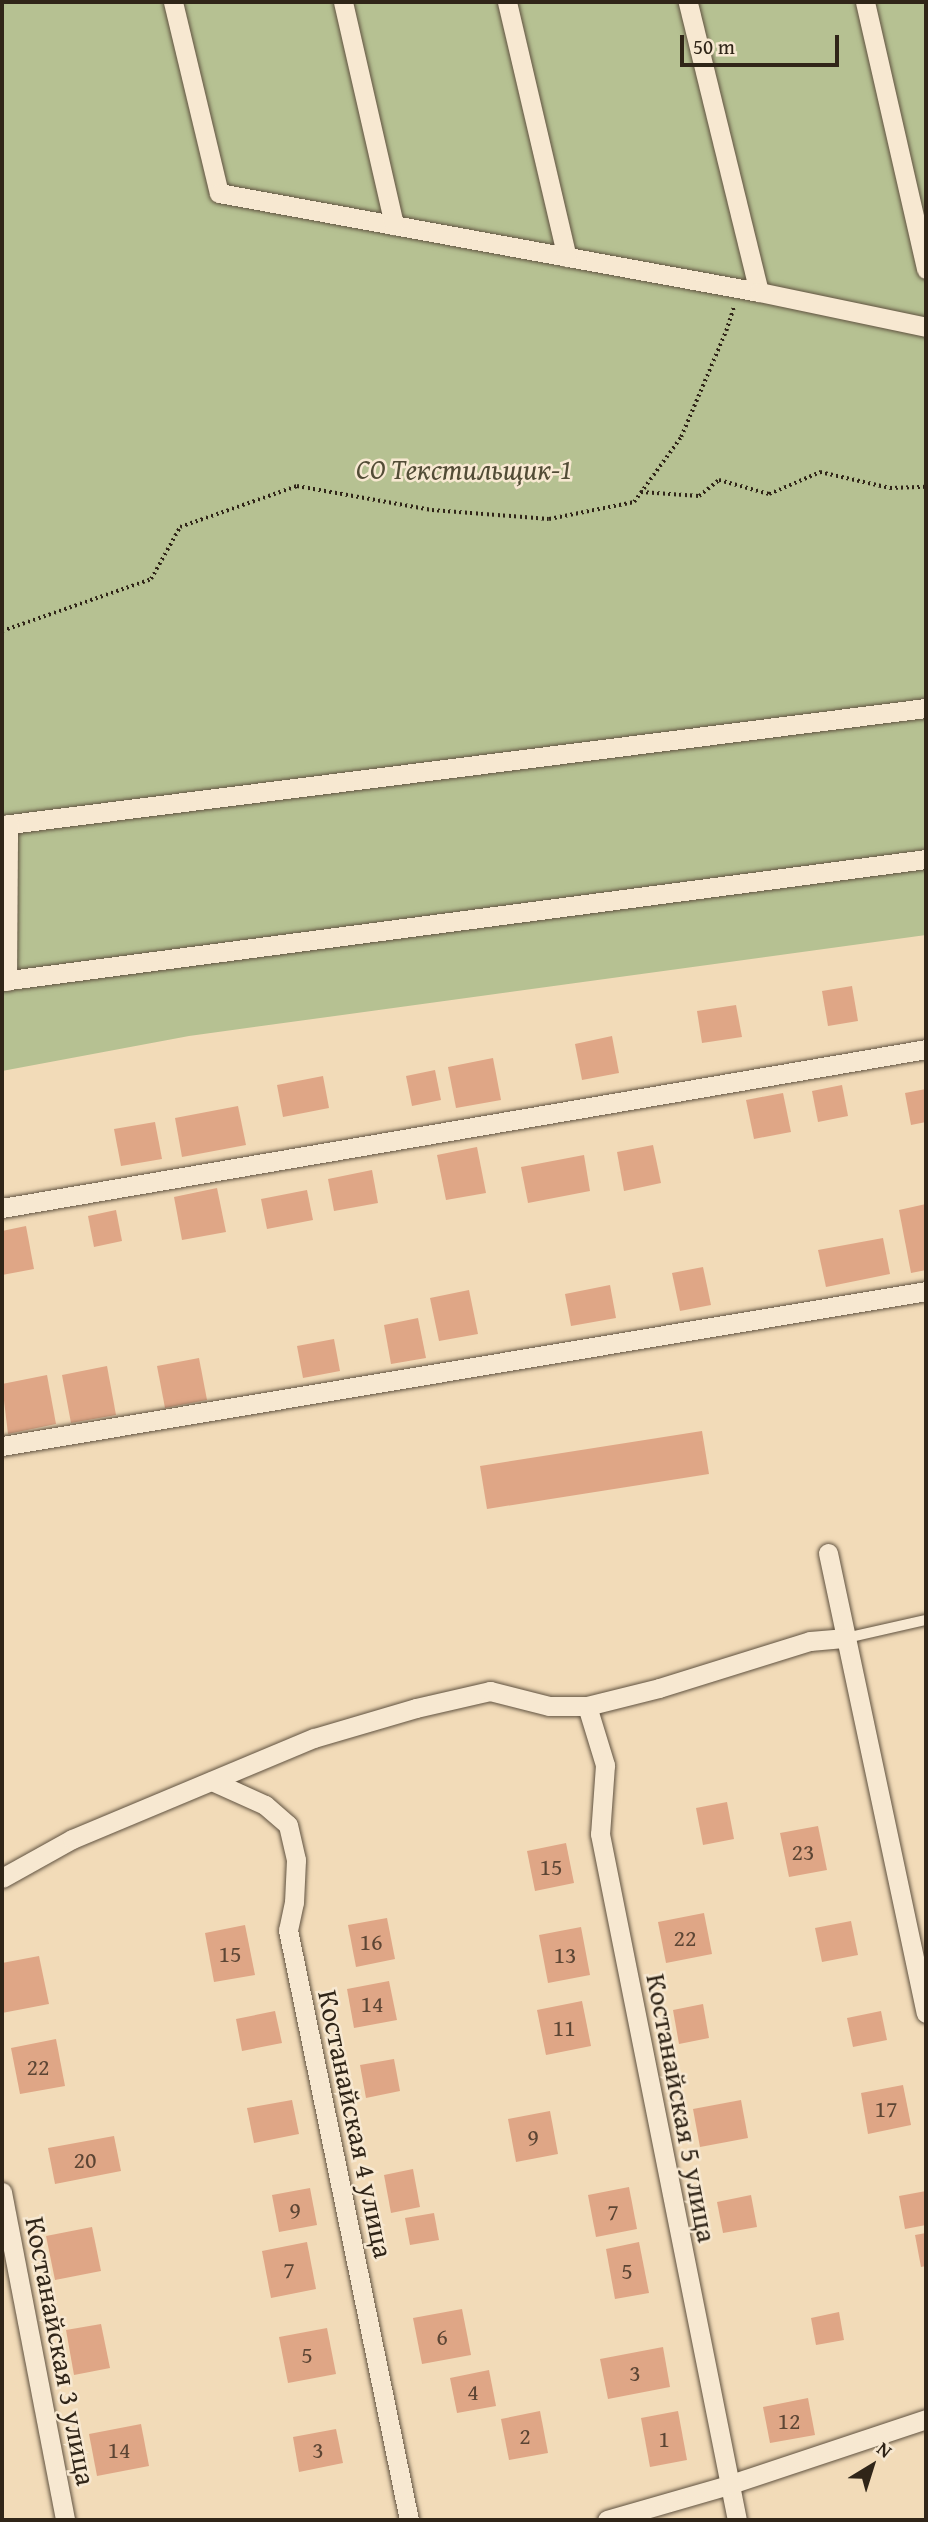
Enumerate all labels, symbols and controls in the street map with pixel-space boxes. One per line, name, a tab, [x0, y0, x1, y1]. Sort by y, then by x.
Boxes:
scale bar	[683, 21, 842, 65]
text: 50 m	[693, 31, 735, 62]
park label: СО Текстильщик-1	[356, 452, 572, 486]
house number: 23	[791, 1838, 815, 1866]
house number: 15	[539, 1853, 563, 1881]
house number: 22	[673, 1924, 697, 1952]
house number: 16	[359, 1928, 383, 1956]
house number: 15	[218, 1940, 242, 1968]
house number: 13	[553, 1941, 577, 1969]
street label: Костанайская 5 улица	[639, 1971, 725, 2245]
street label: Костанайская 4 улица	[311, 1987, 401, 2261]
house number: 14	[360, 1990, 384, 2018]
house number: 11	[552, 2014, 576, 2042]
house number: 22	[26, 2053, 50, 2081]
house number: 17	[874, 2095, 898, 2123]
house number: 9	[527, 2123, 539, 2151]
house number: 20	[73, 2146, 97, 2174]
house number: 9	[289, 2196, 301, 2224]
house number: 7	[607, 2198, 619, 2226]
street label: Костанайская 3 улица	[18, 2214, 104, 2488]
house number: 7	[283, 2256, 295, 2284]
house number: 5	[621, 2257, 633, 2285]
house number: 6	[436, 2323, 448, 2351]
house number: 5	[301, 2341, 313, 2369]
house number: 3	[629, 2359, 641, 2387]
house number: 4	[467, 2378, 479, 2406]
house number: 12	[777, 2407, 801, 2435]
house number: 2	[519, 2422, 531, 2450]
house number: 1	[658, 2425, 670, 2453]
north arrow	[837, 2431, 907, 2501]
text: N	[871, 2435, 899, 2464]
house number: 14	[107, 2436, 131, 2464]
house number: 3	[312, 2436, 324, 2464]

